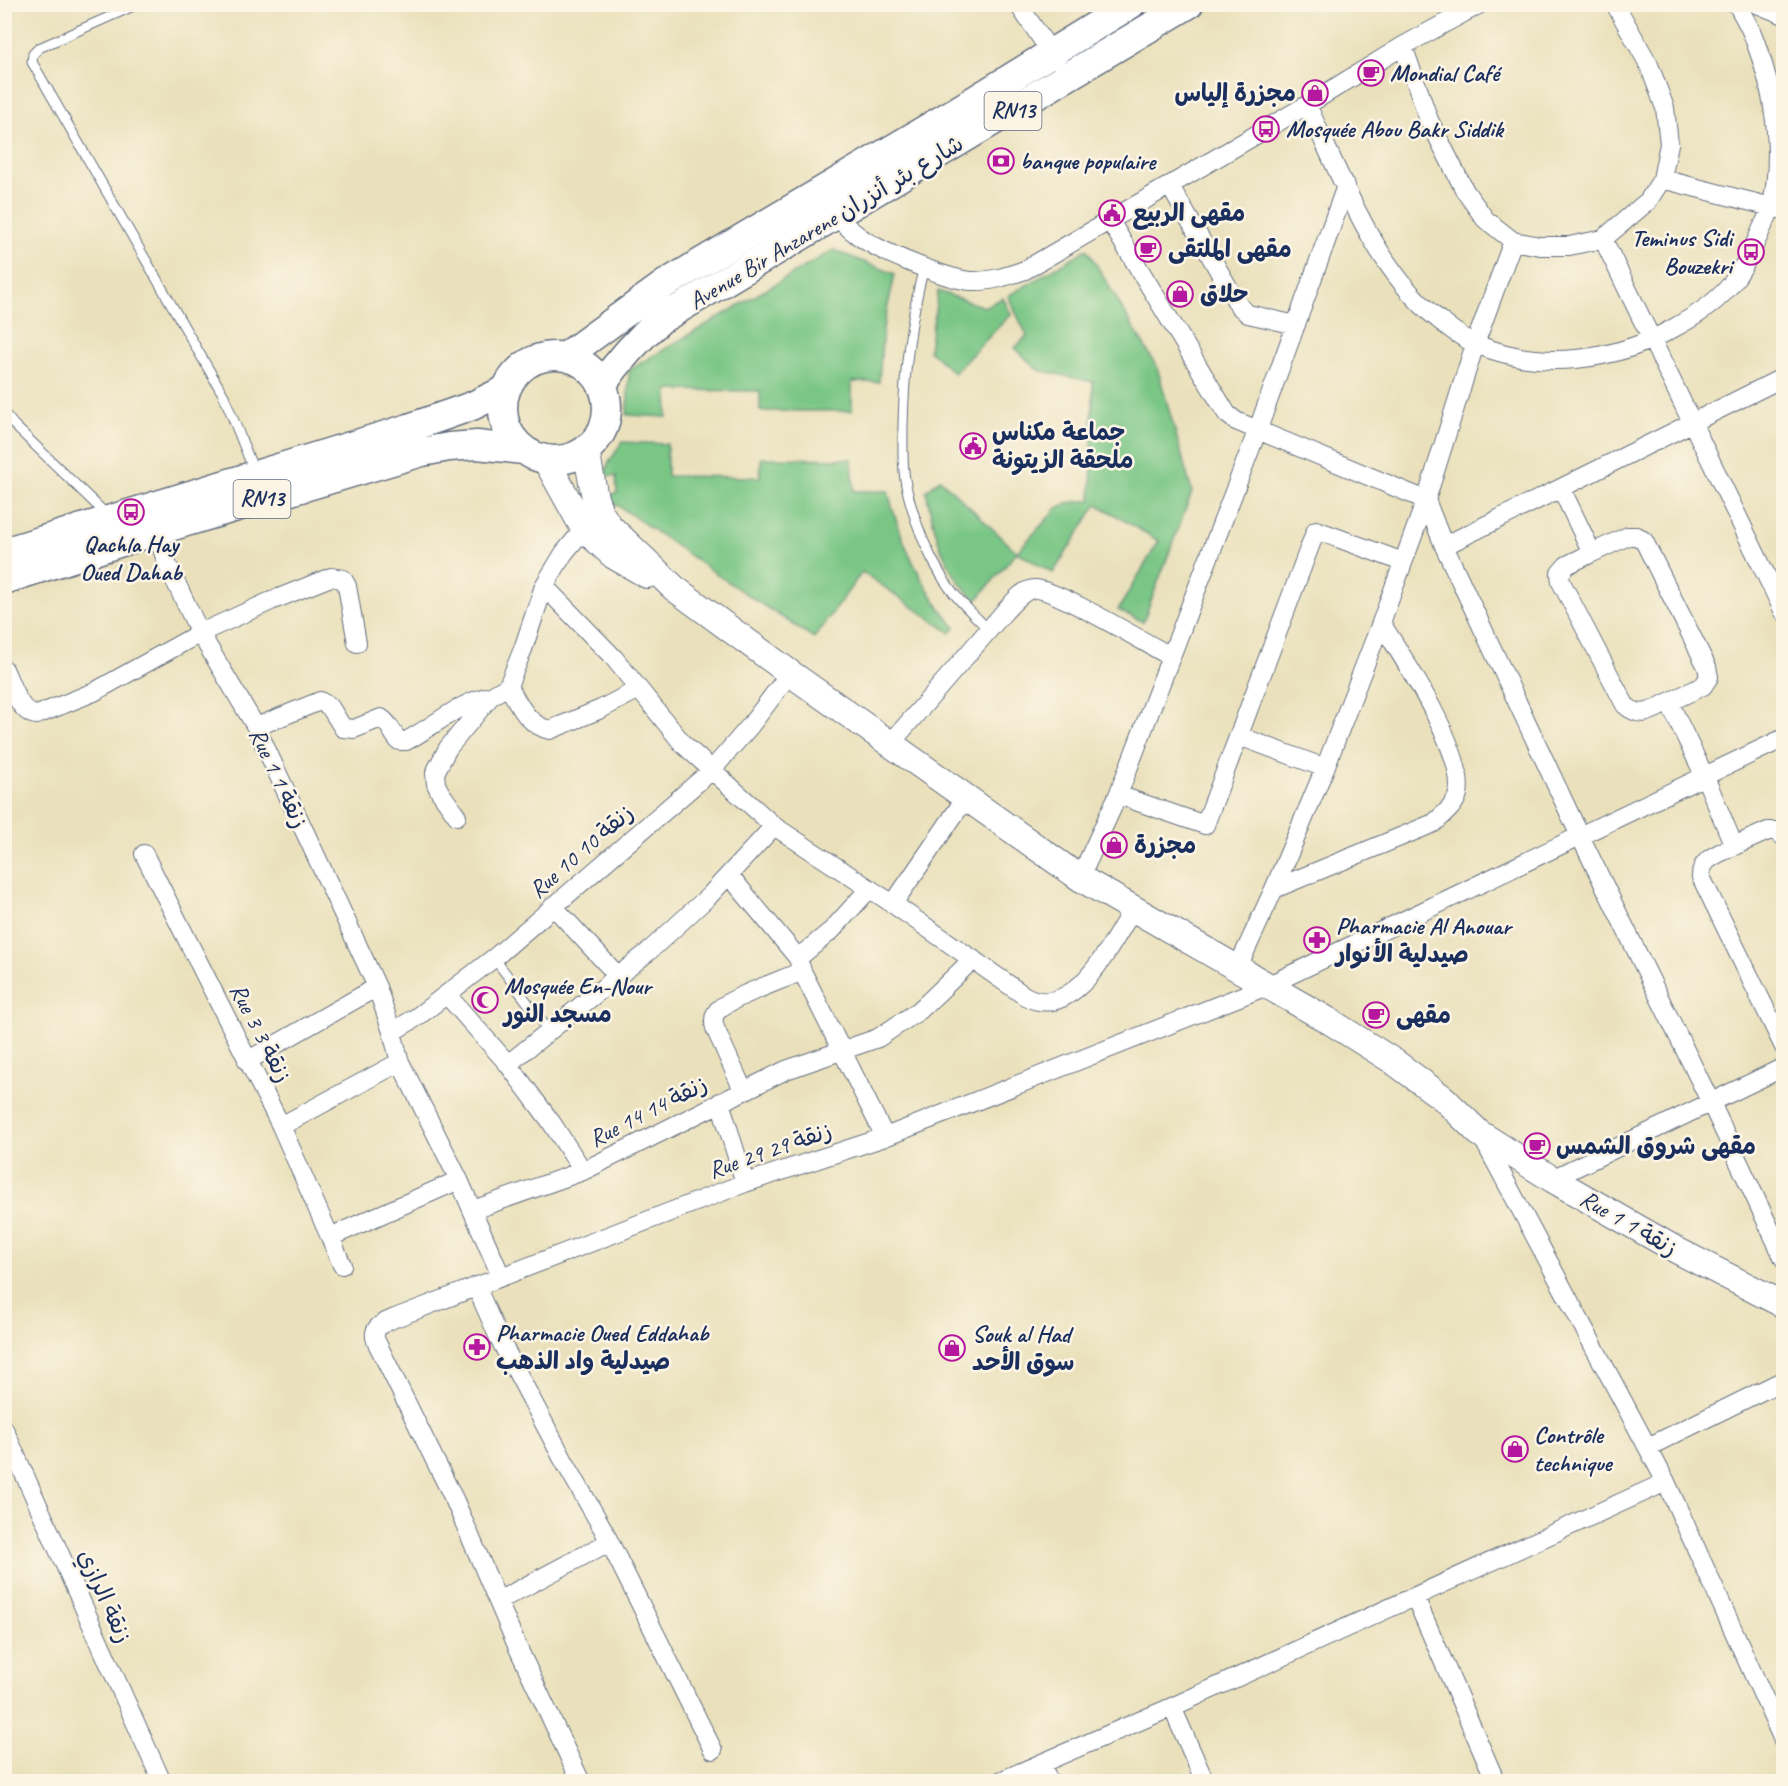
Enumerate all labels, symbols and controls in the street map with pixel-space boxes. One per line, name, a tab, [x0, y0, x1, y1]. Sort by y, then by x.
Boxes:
cafe icon: Mondial Café	[1356, 58, 1386, 88]
place label: Mondial Café	[1390, 58, 1503, 88]
place label: مجزرة إلياس	[1174, 78, 1296, 108]
shop icon: مجزرة إلياس	[1300, 78, 1330, 108]
road number: RN13	[984, 92, 1042, 130]
bus stop icon: Mosquée Abou Bakr Siddik	[1251, 114, 1281, 144]
place label: Mosquée Abou Bakr Siddik	[1286, 114, 1505, 144]
street label: Avenue Bir Anzarene شارع بئر أنزران	[683, 128, 970, 318]
bank icon: banque populaire	[986, 146, 1016, 176]
place label: banque populaire	[1020, 146, 1157, 176]
public building icon: مقهى الربيع	[1097, 198, 1127, 228]
place label: مقهى الربيع	[1132, 198, 1245, 230]
place label: Teminus Sidi Bouzekri	[1631, 223, 1735, 281]
cafe icon: مقهى الملتقى	[1133, 234, 1163, 264]
place label: مقهى الملتقى	[1168, 234, 1292, 264]
bus stop icon: Teminus Sidi Bouzekri	[1736, 237, 1766, 267]
shop icon: حلاق	[1165, 279, 1195, 309]
place label: حلاق	[1200, 279, 1249, 309]
place label: جماعة مكناس ملحقة الزيتونة	[992, 417, 1133, 476]
public building icon: جماعة مكناس ملحقة الزيتونة	[958, 431, 988, 461]
road number: RN13	[234, 480, 290, 518]
bus stop icon: Qachla Hay Oued Dahab	[116, 497, 146, 527]
place label: Qachla Hay Oued Dahab	[80, 529, 184, 587]
street label: Rue 1 زنقة 1	[243, 723, 315, 833]
street label: Rue 10 زنقة 10	[523, 797, 639, 905]
shop icon: مجزرة	[1099, 830, 1129, 860]
place label: مجزرة	[1134, 830, 1196, 860]
place label: Pharmacie Al Anouar صيدلية الأنوار	[1334, 911, 1513, 969]
pharmacy icon: Pharmacie Al Anouar صيدلية الأنوار	[1302, 925, 1332, 955]
place label: Mosquée En-Nour مسجد النور	[502, 971, 653, 1030]
street label: Rue 3 زنقة 3	[223, 978, 299, 1088]
mosque icon: Mosquée En-Nour مسجد النور	[470, 985, 500, 1015]
cafe icon: مقهى	[1361, 1000, 1391, 1030]
place label: مقهى	[1396, 1000, 1451, 1030]
street label: Rue 14 زنقة 14	[584, 1068, 712, 1154]
street label: Rue 29 زنقة 29	[704, 1115, 836, 1185]
cafe icon: مقهى شروق الشمس	[1522, 1131, 1552, 1161]
place label: مقهى شروق الشمس	[1556, 1131, 1756, 1161]
street label: Rue 1 زنقة 1	[1575, 1183, 1683, 1263]
place label: Pharmacie Oued Eddahab صيدلية واد الذهب	[496, 1318, 710, 1376]
place label: Souk al Had سوق الأحد	[972, 1319, 1075, 1377]
pharmacy icon: Pharmacie Oued Eddahab صيدلية واد الذهب	[462, 1332, 492, 1362]
shop icon: Souk al Had سوق الأحد	[937, 1333, 967, 1363]
place label: Contrôle technique	[1534, 1420, 1613, 1478]
shop icon: Contrôle technique	[1500, 1434, 1530, 1464]
street label: زنقة الرازي	[69, 1544, 139, 1648]

